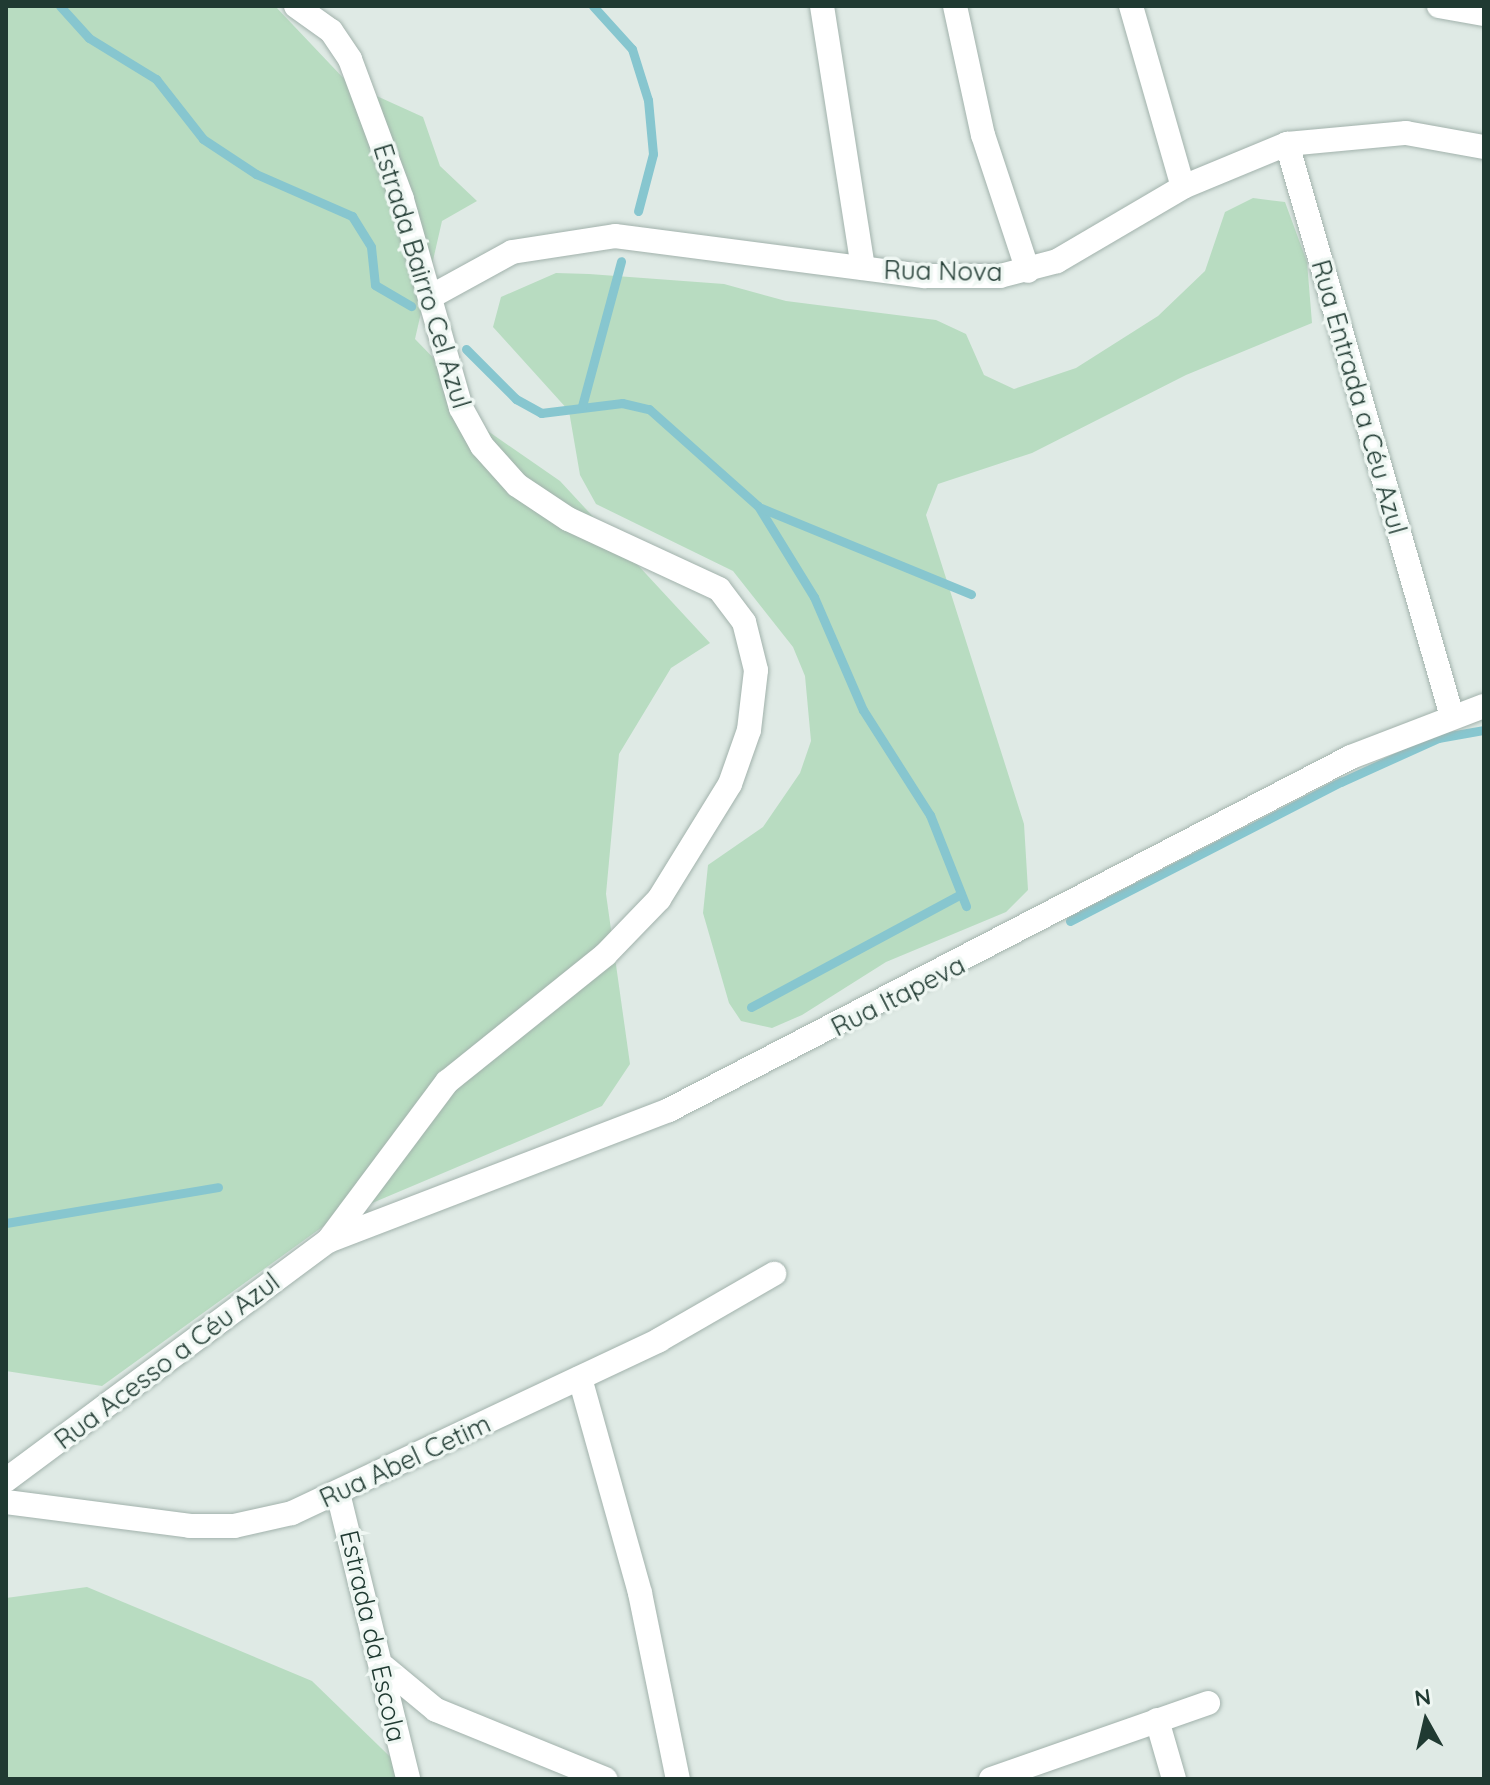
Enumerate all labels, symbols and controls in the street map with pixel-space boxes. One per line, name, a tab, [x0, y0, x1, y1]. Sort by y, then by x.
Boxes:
street label: Estrada Bairro Cel Azul	[367, 140, 477, 412]
street label: Rua Nova	[883, 254, 1003, 288]
street label: Rua Entrada a Céu Azul	[1305, 256, 1413, 538]
street label: Rua Itapeva	[826, 949, 970, 1043]
street label: Rua Acesso a Céu Azul	[48, 1266, 286, 1456]
street label: Rua Abel Cetim	[315, 1408, 495, 1514]
street label: Estrada da Escola	[333, 1527, 413, 1745]
north arrow	[1386, 1681, 1466, 1761]
text: N	[1413, 1682, 1433, 1712]

